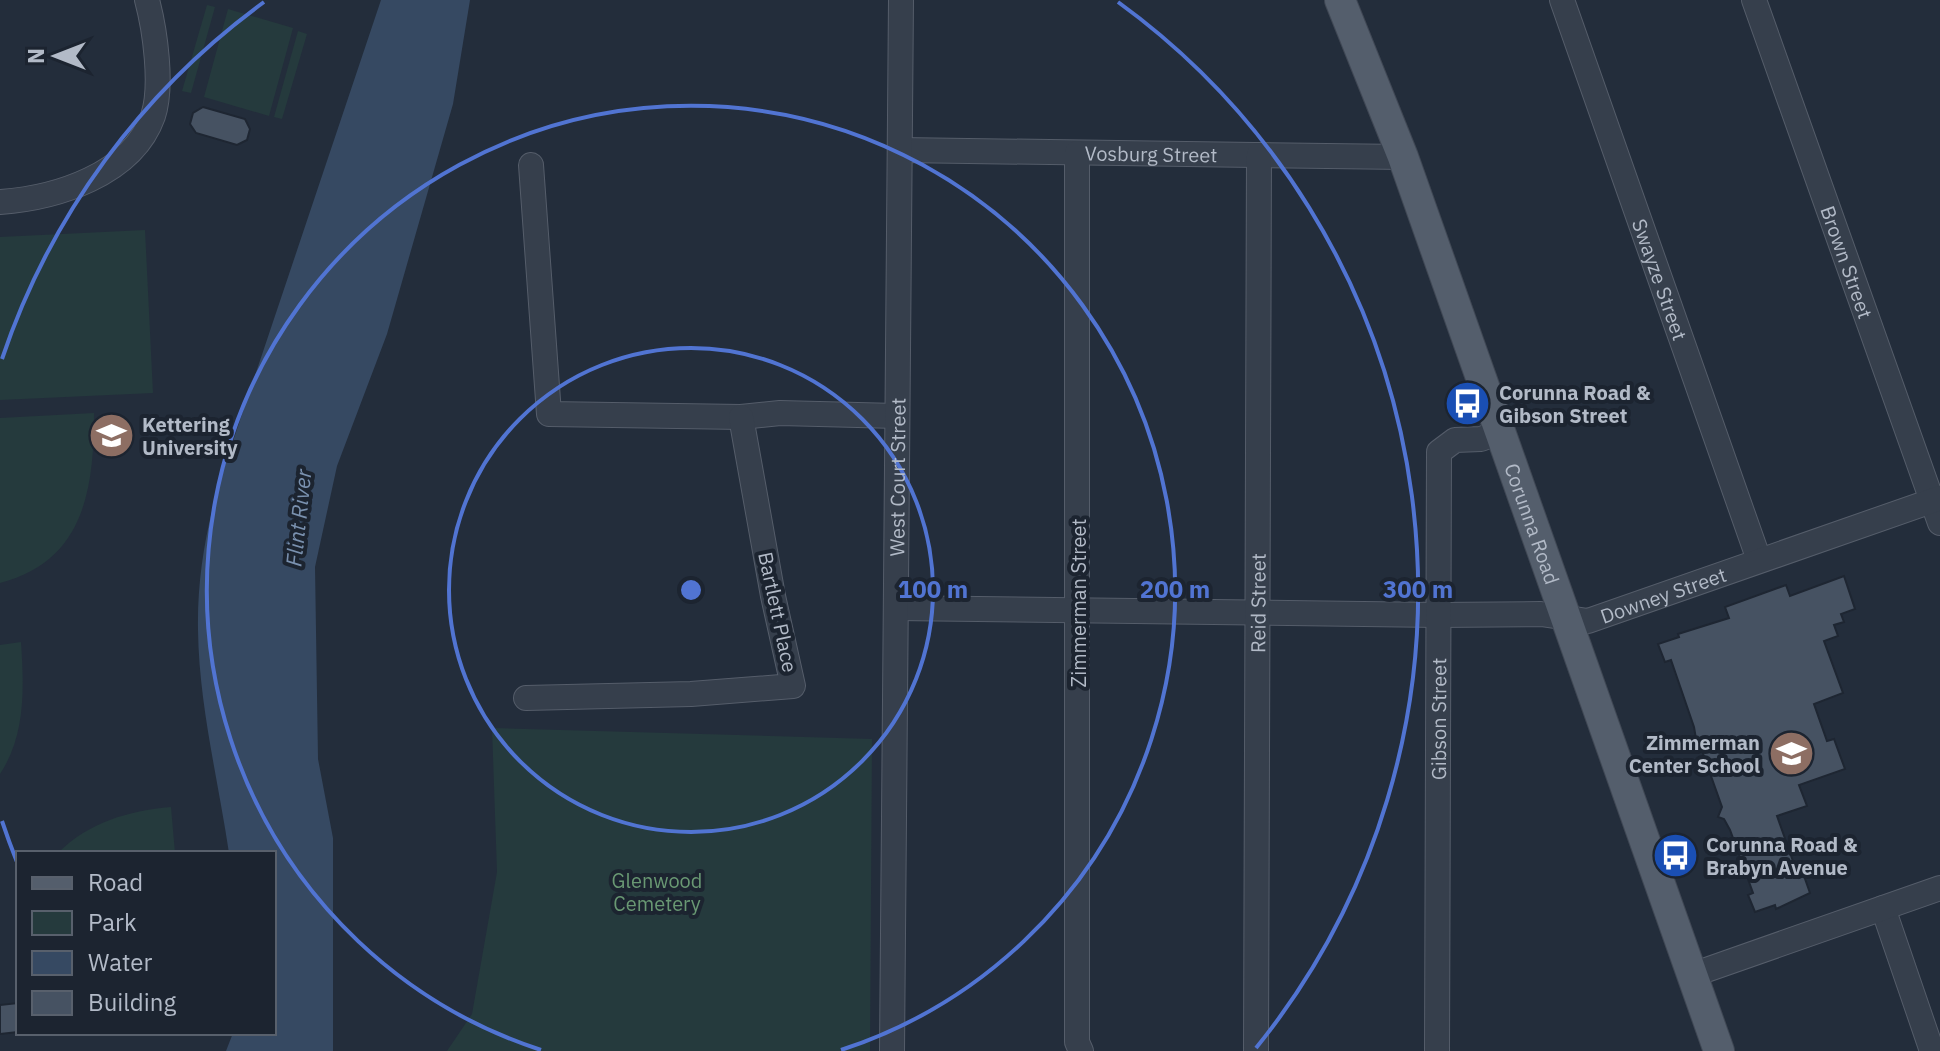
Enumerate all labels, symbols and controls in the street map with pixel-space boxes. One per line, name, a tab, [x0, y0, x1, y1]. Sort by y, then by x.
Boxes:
north arrow	[16, 16, 96, 96]
text: N	[21, 48, 50, 64]
street label: Vosburg Street	[1084, 139, 1217, 168]
street label: Brown Street	[1815, 202, 1880, 322]
street label: Swayze Street	[1626, 215, 1694, 344]
bus stop icon: Corunna Road & Gibson Street	[1444, 379, 1492, 427]
place label: Corunna Road & Gibson Street	[1499, 379, 1651, 429]
street label: West Court Street	[883, 397, 911, 557]
school or university icon: Kettering University	[87, 411, 135, 459]
place label: Kettering University	[142, 411, 238, 461]
street label: Corunna Road	[1499, 459, 1566, 588]
water label: Flint River	[278, 467, 318, 568]
street label: Zimmerman Street	[1065, 519, 1092, 687]
street label: Bartlett Place	[752, 549, 804, 675]
street label: Reid Street	[1244, 553, 1271, 653]
street label: Downey Street	[1596, 560, 1730, 629]
text: 100 m	[898, 573, 968, 605]
text: 200 m	[1140, 573, 1210, 605]
text: 300 m	[1383, 573, 1453, 605]
centre of rings	[677, 576, 705, 604]
street label: Gibson Street	[1424, 658, 1452, 780]
place label: Zimmerman Center School	[1629, 729, 1760, 779]
school or university icon: Zimmerman Center School	[1767, 729, 1815, 777]
bus stop icon: Corunna Road & Brabyn Avenue	[1651, 831, 1699, 879]
place label: Corunna Road & Brabyn Avenue	[1706, 831, 1858, 881]
legend	[16, 851, 276, 1035]
text: Road	[88, 866, 143, 898]
park label: Glenwood Cemetery	[612, 867, 702, 917]
text: Park	[88, 906, 137, 938]
text: Water	[88, 946, 152, 978]
text: Building	[88, 986, 176, 1018]

